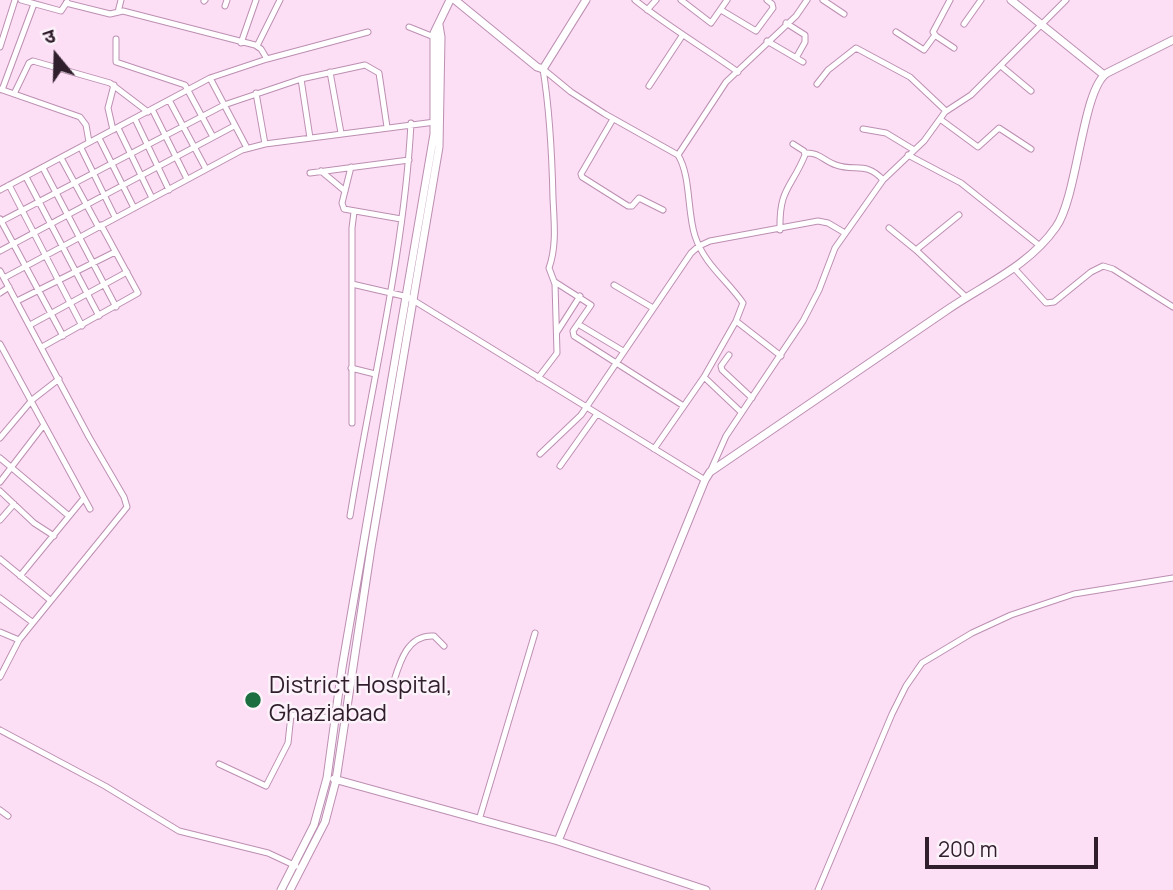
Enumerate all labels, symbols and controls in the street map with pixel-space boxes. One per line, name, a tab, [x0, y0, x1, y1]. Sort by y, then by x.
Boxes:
north arrow	[21, 21, 91, 91]
text: उ	[40, 22, 59, 50]
place label: District Hospital, Ghaziabad	[269, 672, 453, 728]
marker: District Hospital, Ghaziabad	[243, 690, 263, 710]
scale bar	[928, 824, 1101, 868]
text: 200 m	[938, 835, 998, 863]

